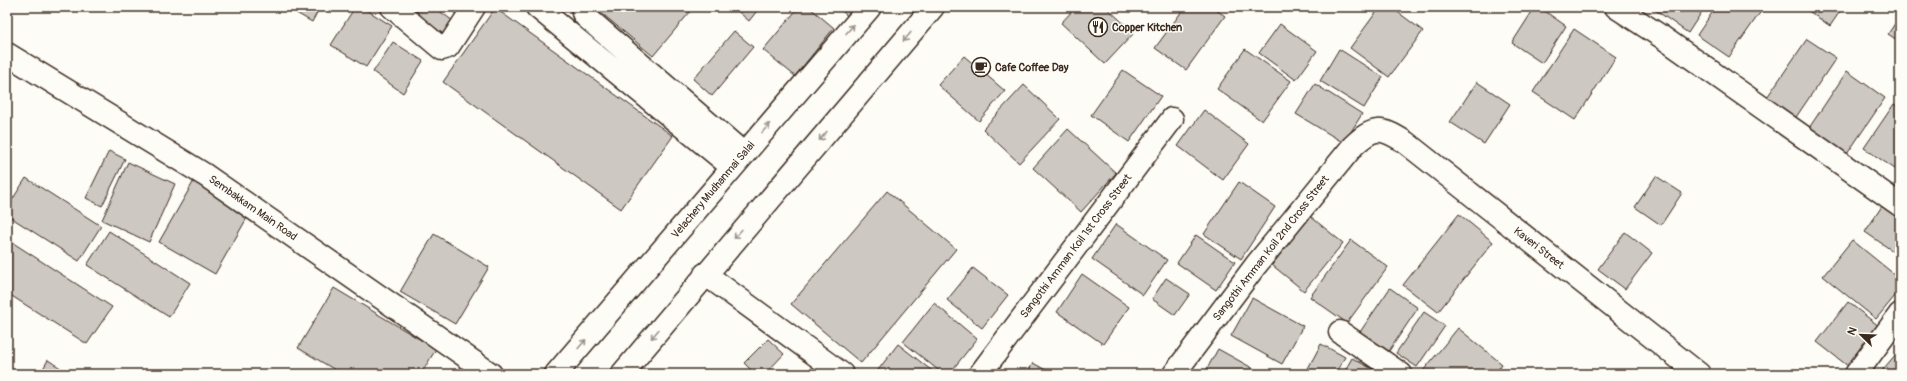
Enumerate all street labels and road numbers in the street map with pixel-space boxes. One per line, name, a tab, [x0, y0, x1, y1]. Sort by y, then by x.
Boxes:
street label: Velachery Mudhanmai Salai	[669, 139, 757, 241]
street label: Sangothi Amman Koil 1st Cross Street	[1018, 171, 1135, 320]
street label: Sangothi Amman Koil 2nd Cross Street	[1210, 172, 1332, 323]
street label: Sembakkam Main Road	[206, 173, 300, 243]
street label: Kaveri Street	[1511, 224, 1567, 272]

